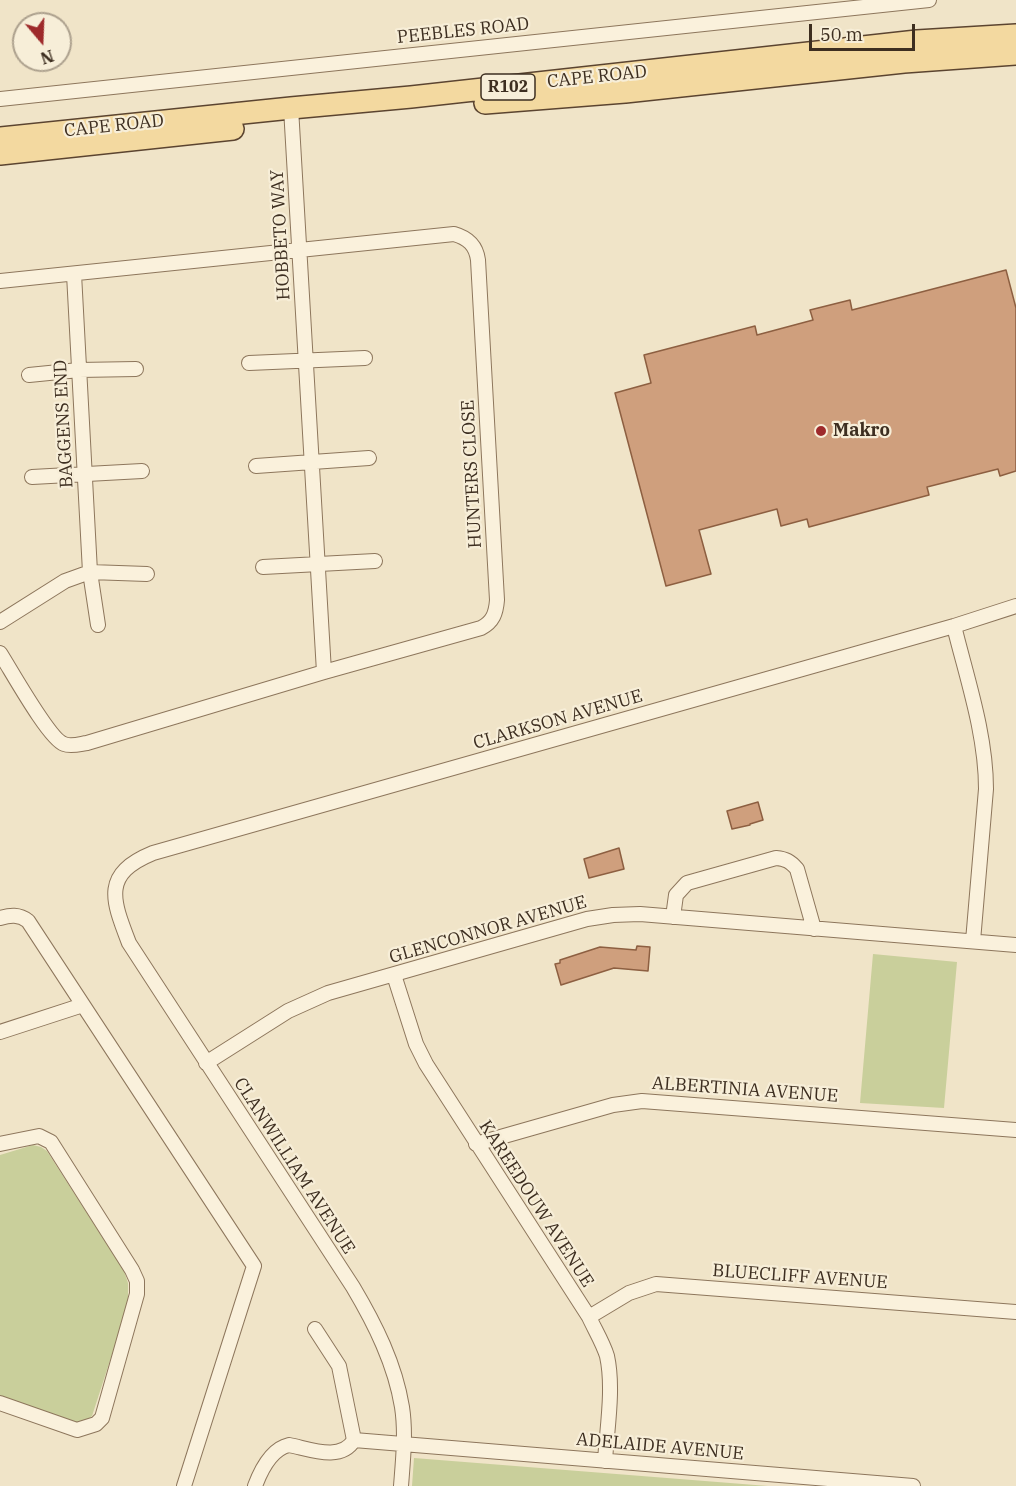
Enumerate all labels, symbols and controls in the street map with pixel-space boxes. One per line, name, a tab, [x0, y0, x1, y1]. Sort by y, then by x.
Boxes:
north arrow	[12, 12, 72, 72]
scale bar	[812, 12, 918, 50]
street label: PEEBLES ROAD	[396, 13, 530, 49]
text: 50 m	[820, 23, 863, 46]
text: N	[38, 46, 56, 69]
street label: CAPE ROAD	[546, 61, 648, 93]
road number: R102	[481, 74, 535, 100]
street label: CAPE ROAD	[63, 110, 165, 142]
street label: HOBBETO WAY	[267, 169, 295, 301]
street label: BAGGENS END	[50, 359, 78, 489]
street label: HUNTERS CLOSE	[457, 399, 487, 549]
place label: Makro	[833, 420, 890, 442]
marker: Makro	[814, 424, 828, 438]
street label: CLARKSON AVENUE	[471, 685, 645, 755]
street label: GLENCONNOR AVENUE	[387, 891, 589, 969]
street label: ALBERTINIA AVENUE	[651, 1073, 839, 1107]
street label: CLANWILLIAM AVENUE	[229, 1074, 359, 1258]
street label: KAREEDOUW AVENUE	[474, 1117, 598, 1291]
street label: BLUECLIFF AVENUE	[712, 1260, 888, 1294]
street label: ADELAIDE AVENUE	[575, 1429, 745, 1465]

